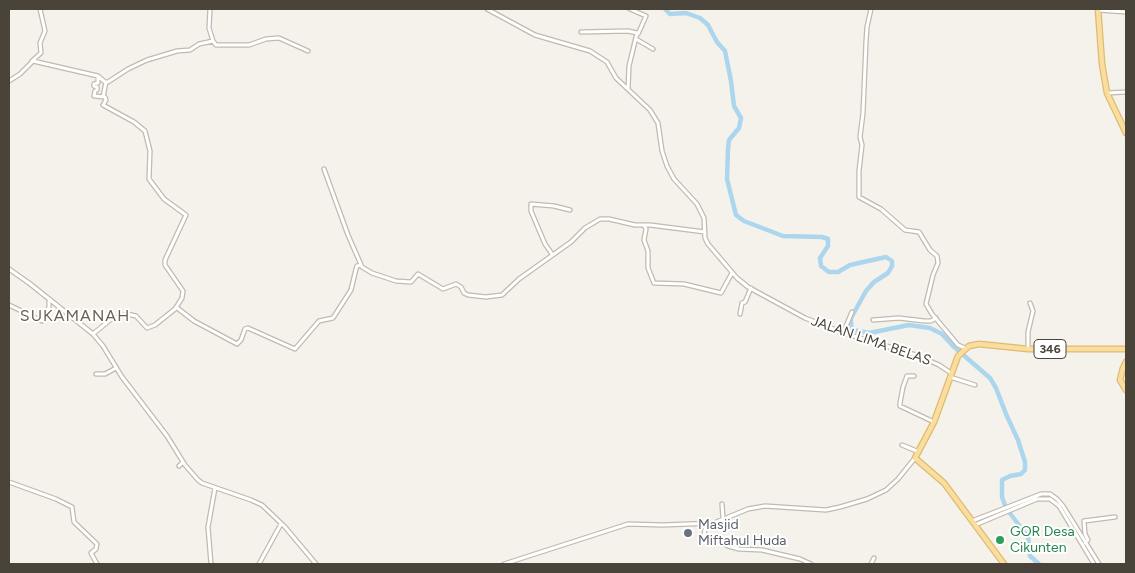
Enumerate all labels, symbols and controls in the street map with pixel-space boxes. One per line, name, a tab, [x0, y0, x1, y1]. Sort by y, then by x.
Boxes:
district label: SUKAMANAH	[19, 306, 131, 326]
street label: JALAN LIMA BELAS	[809, 313, 933, 369]
road number: 346	[1034, 339, 1066, 358]
place label: Masjid Miftahul Huda	[698, 517, 786, 550]
place label: GOR Desa Cikunten	[1010, 524, 1075, 556]
marker: Masjid Miftahul Huda	[682, 527, 694, 539]
marker: GOR Desa Cikunten	[994, 534, 1006, 546]

